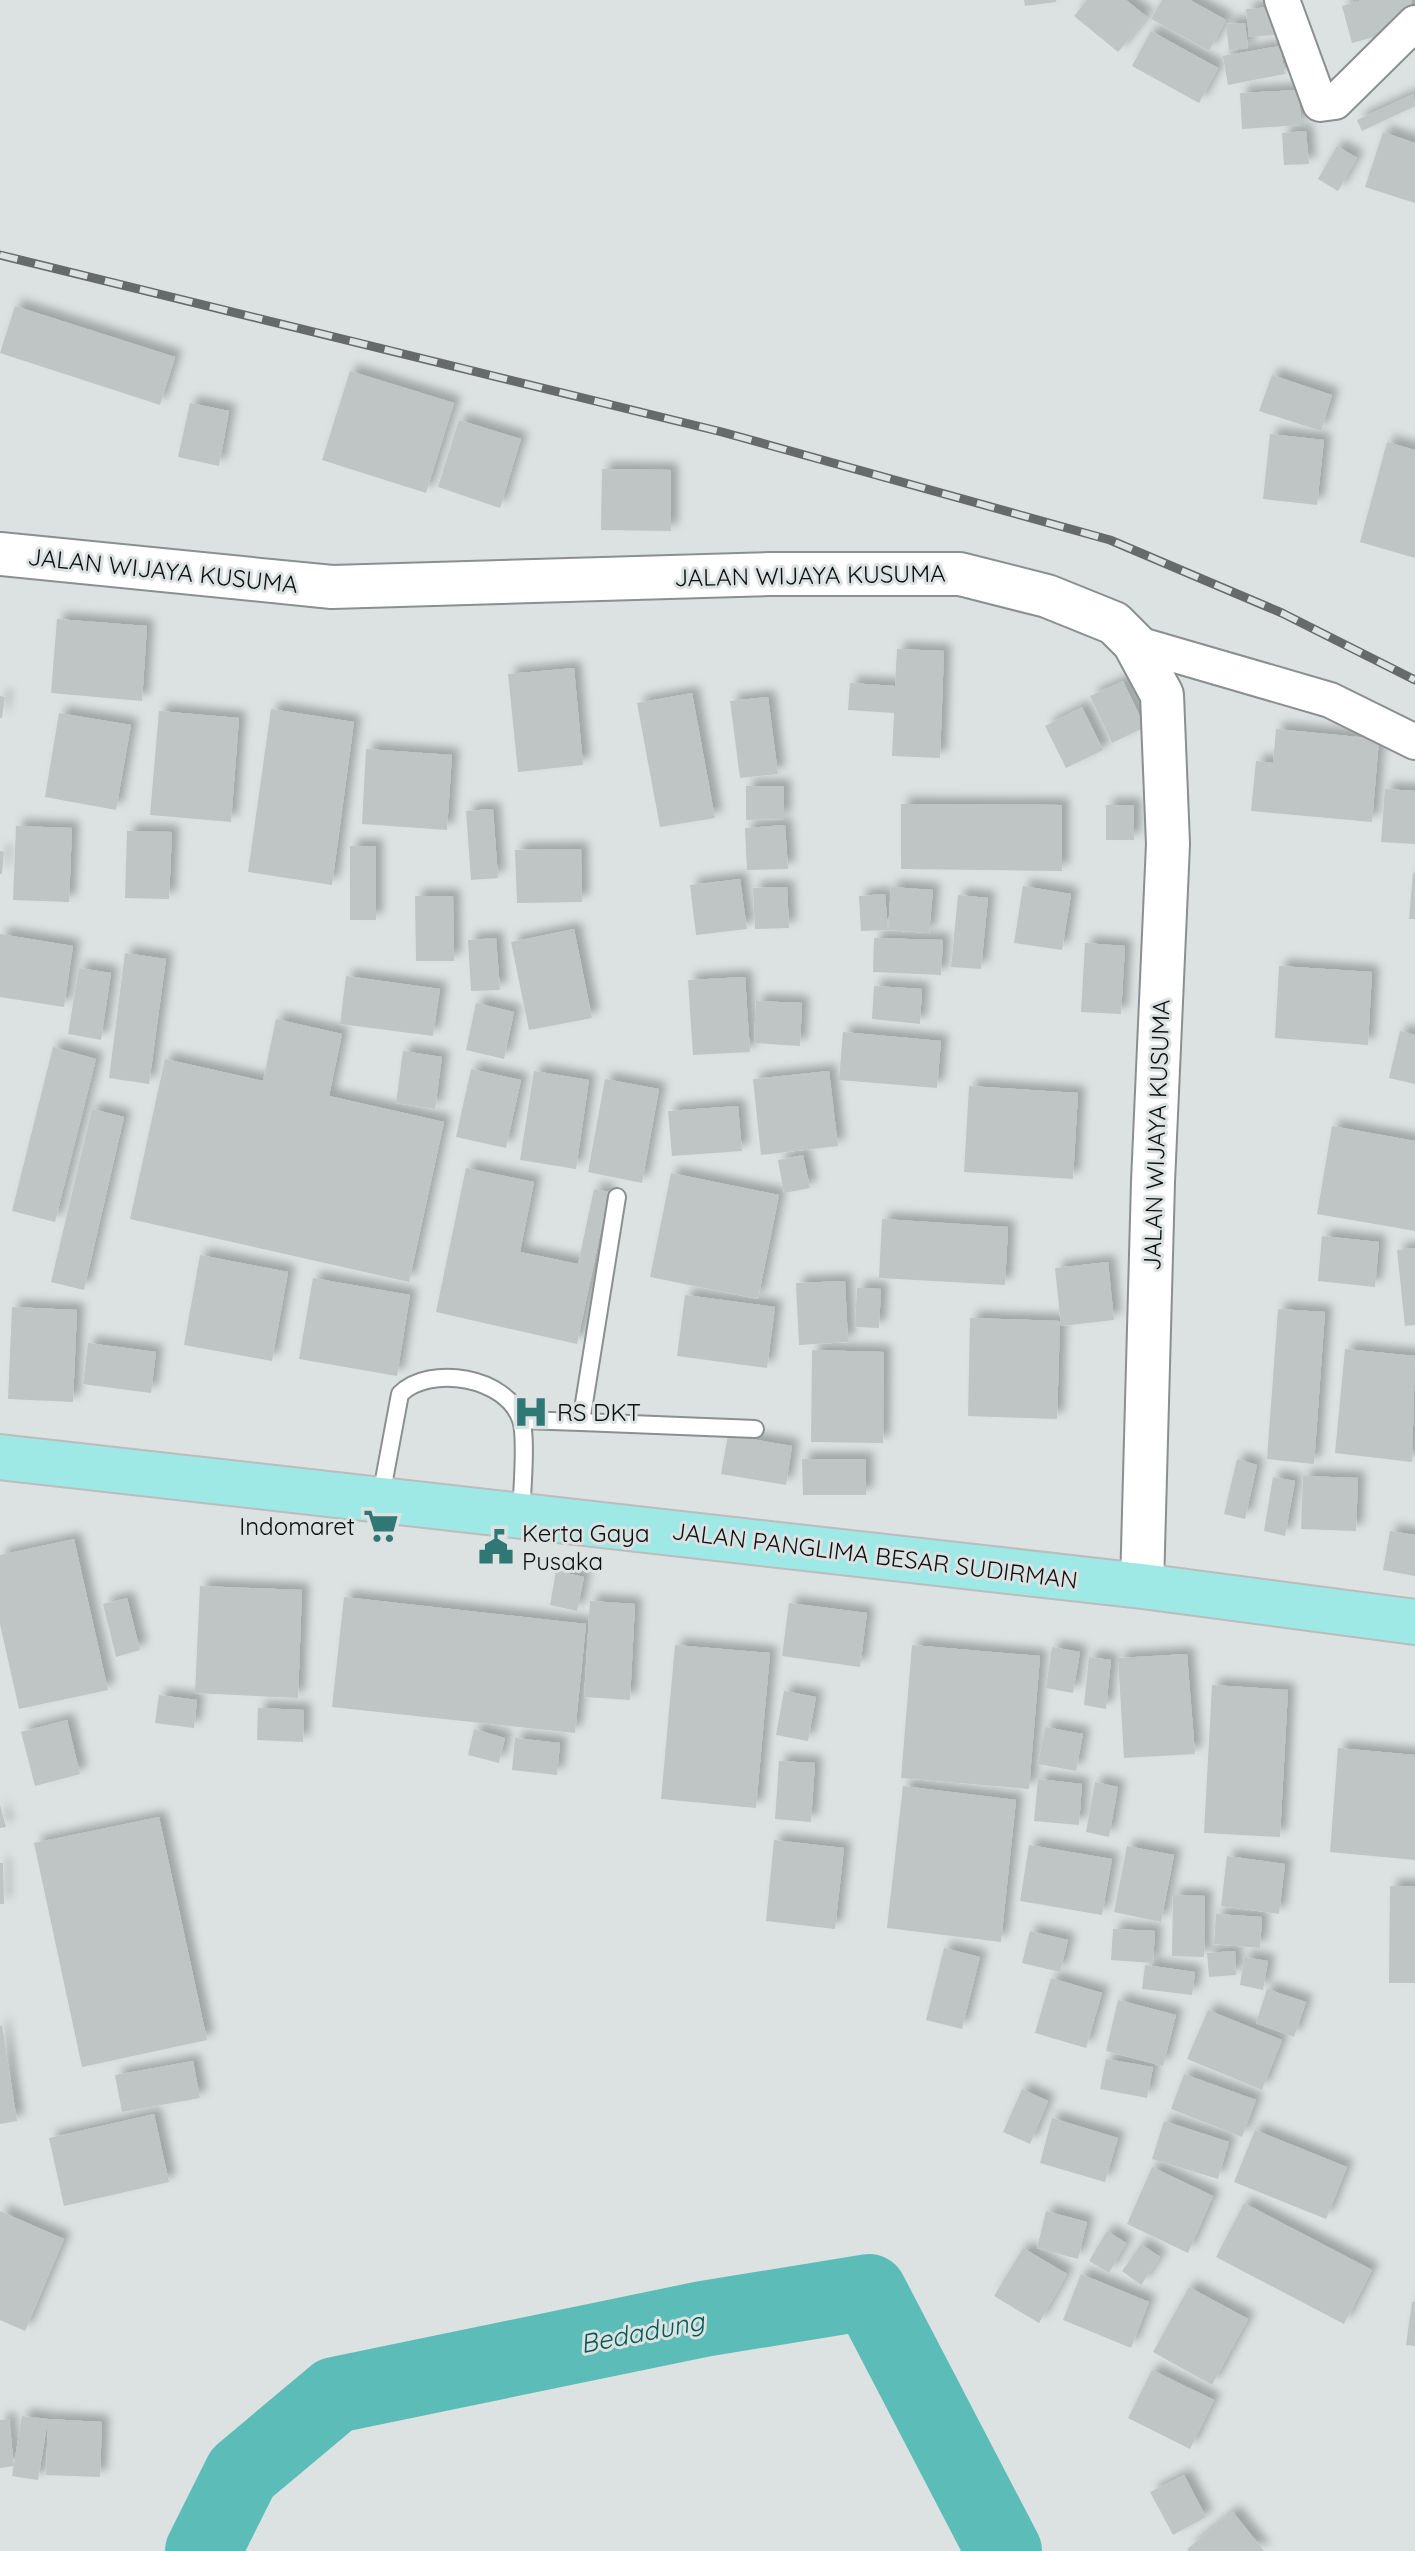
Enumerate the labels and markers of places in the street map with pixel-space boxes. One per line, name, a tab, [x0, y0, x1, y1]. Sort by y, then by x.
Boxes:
hospital icon: RS DKT	[512, 1393, 550, 1431]
place label: RS DKT	[557, 1397, 641, 1427]
supermarket icon: Indomaret	[362, 1507, 400, 1545]
place label: Indomaret	[239, 1511, 355, 1541]
place label: Kerta Gaya Pusaka	[522, 1518, 649, 1576]
public building icon: Kerta Gaya Pusaka	[477, 1528, 515, 1566]

